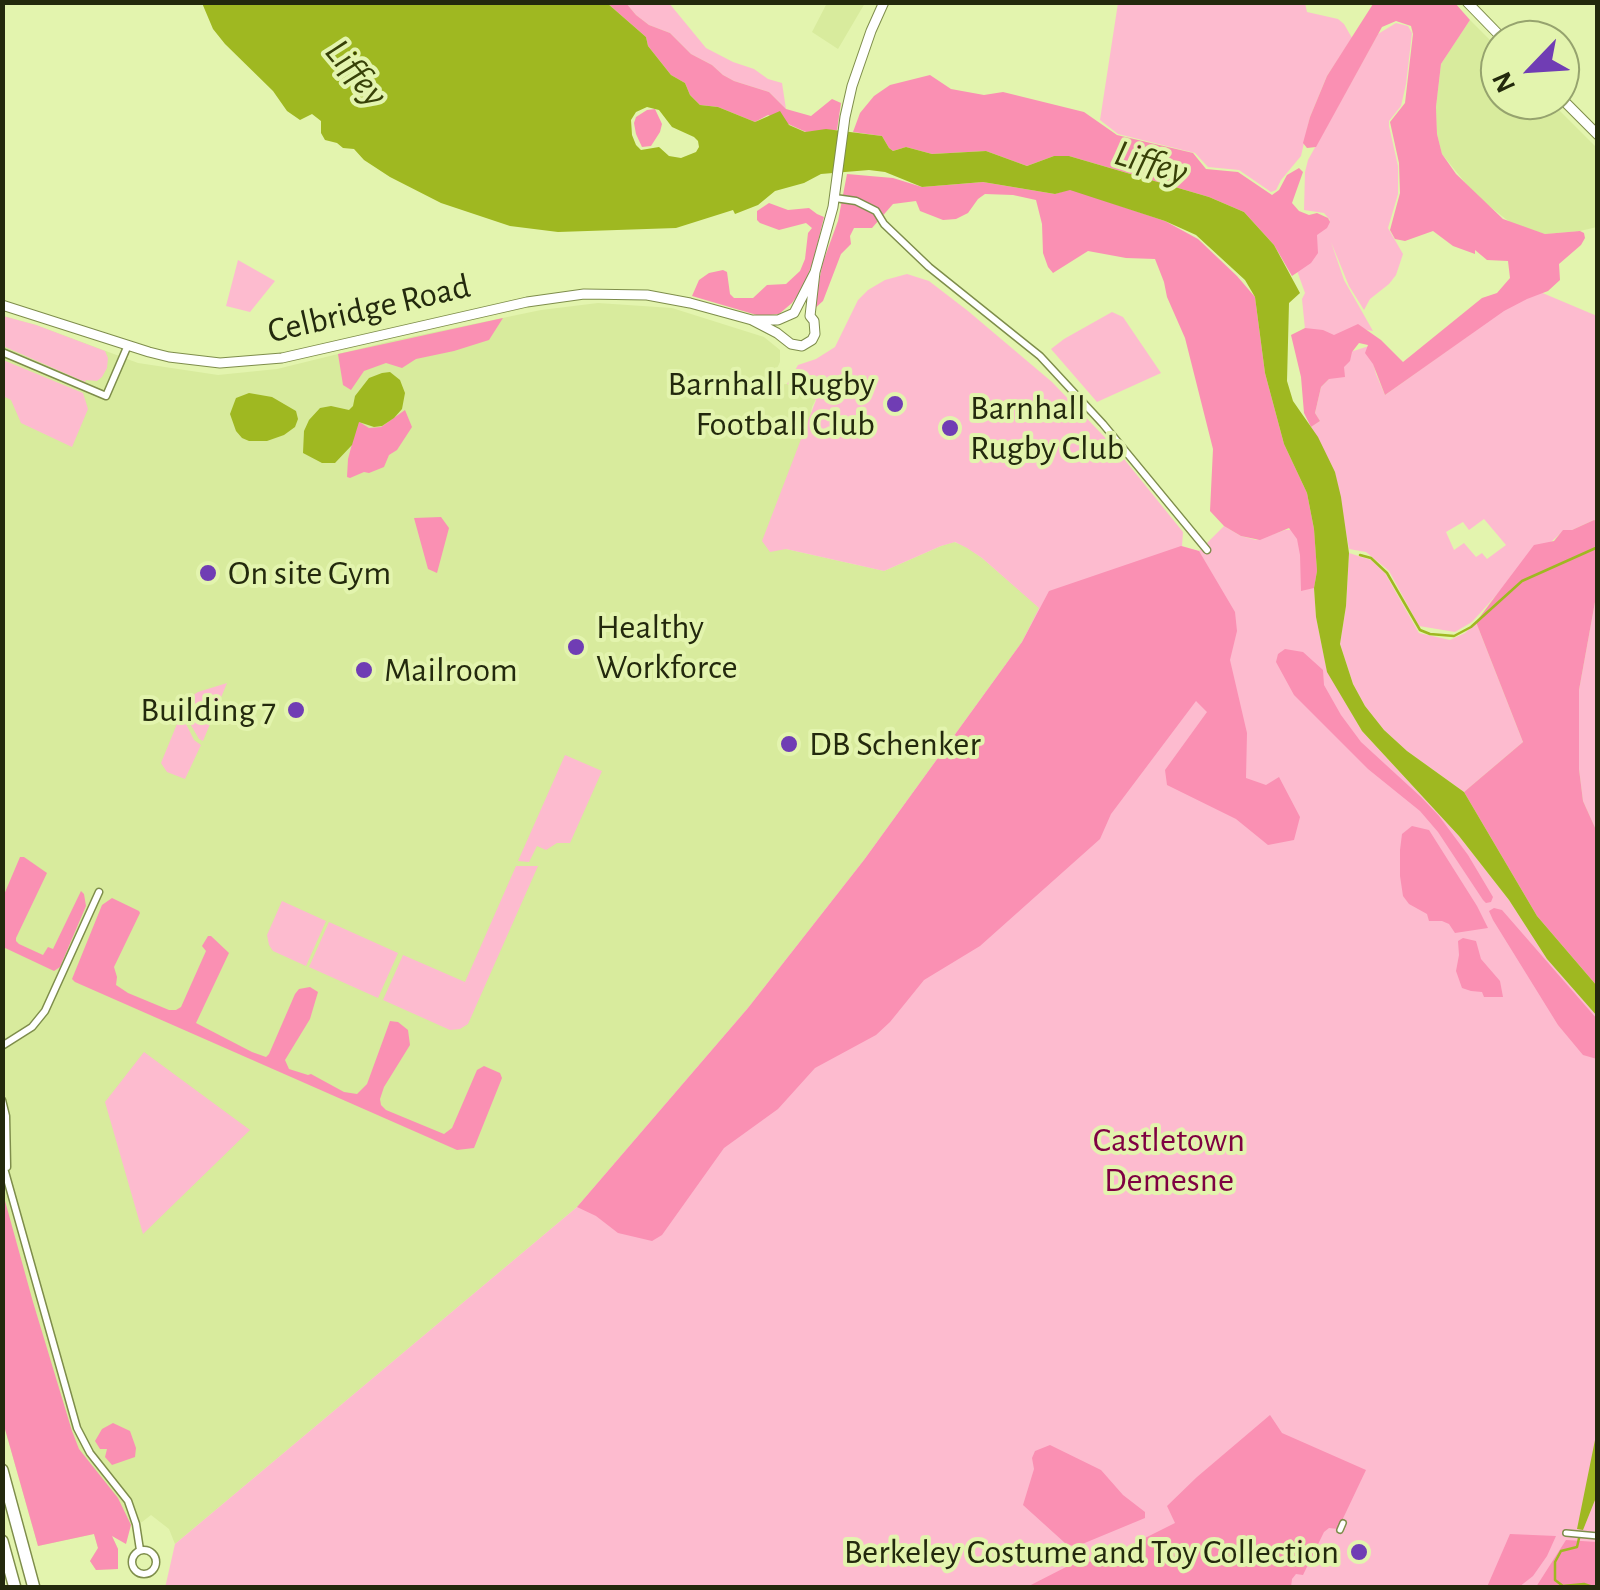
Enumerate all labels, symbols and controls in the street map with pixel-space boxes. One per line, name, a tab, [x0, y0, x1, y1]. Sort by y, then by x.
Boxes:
north arrow	[1480, 20, 1580, 120]
water label: Liffey	[315, 30, 397, 116]
text: N	[1488, 67, 1521, 97]
water label: Liffey	[1109, 130, 1193, 196]
street label: Celbridge Road	[264, 265, 474, 353]
place label: Barnhall Rugby Football Club	[668, 363, 875, 445]
place label: Barnhall Rugby Club	[970, 387, 1125, 469]
marker: Barnhall Rugby Football Club	[884, 393, 906, 415]
marker: Barnhall Rugby Club	[939, 417, 961, 439]
place label: On site Gym	[228, 552, 391, 594]
marker: On site Gym	[197, 562, 219, 584]
place label: Healthy Workforce	[596, 606, 738, 688]
marker: Healthy Workforce	[565, 636, 587, 658]
place label: Mailroom	[384, 649, 518, 691]
marker: Mailroom	[353, 659, 375, 681]
place label: Building 7	[140, 689, 276, 731]
marker: Building 7	[285, 699, 307, 721]
place label: DB Schenker	[809, 723, 981, 765]
marker: DB Schenker	[778, 733, 800, 755]
park label: Castletown Demesne	[1093, 1119, 1245, 1201]
place label: Berkeley Costume and Toy Collection	[844, 1531, 1339, 1573]
marker: Berkeley Costume and Toy Collection	[1348, 1541, 1370, 1563]

